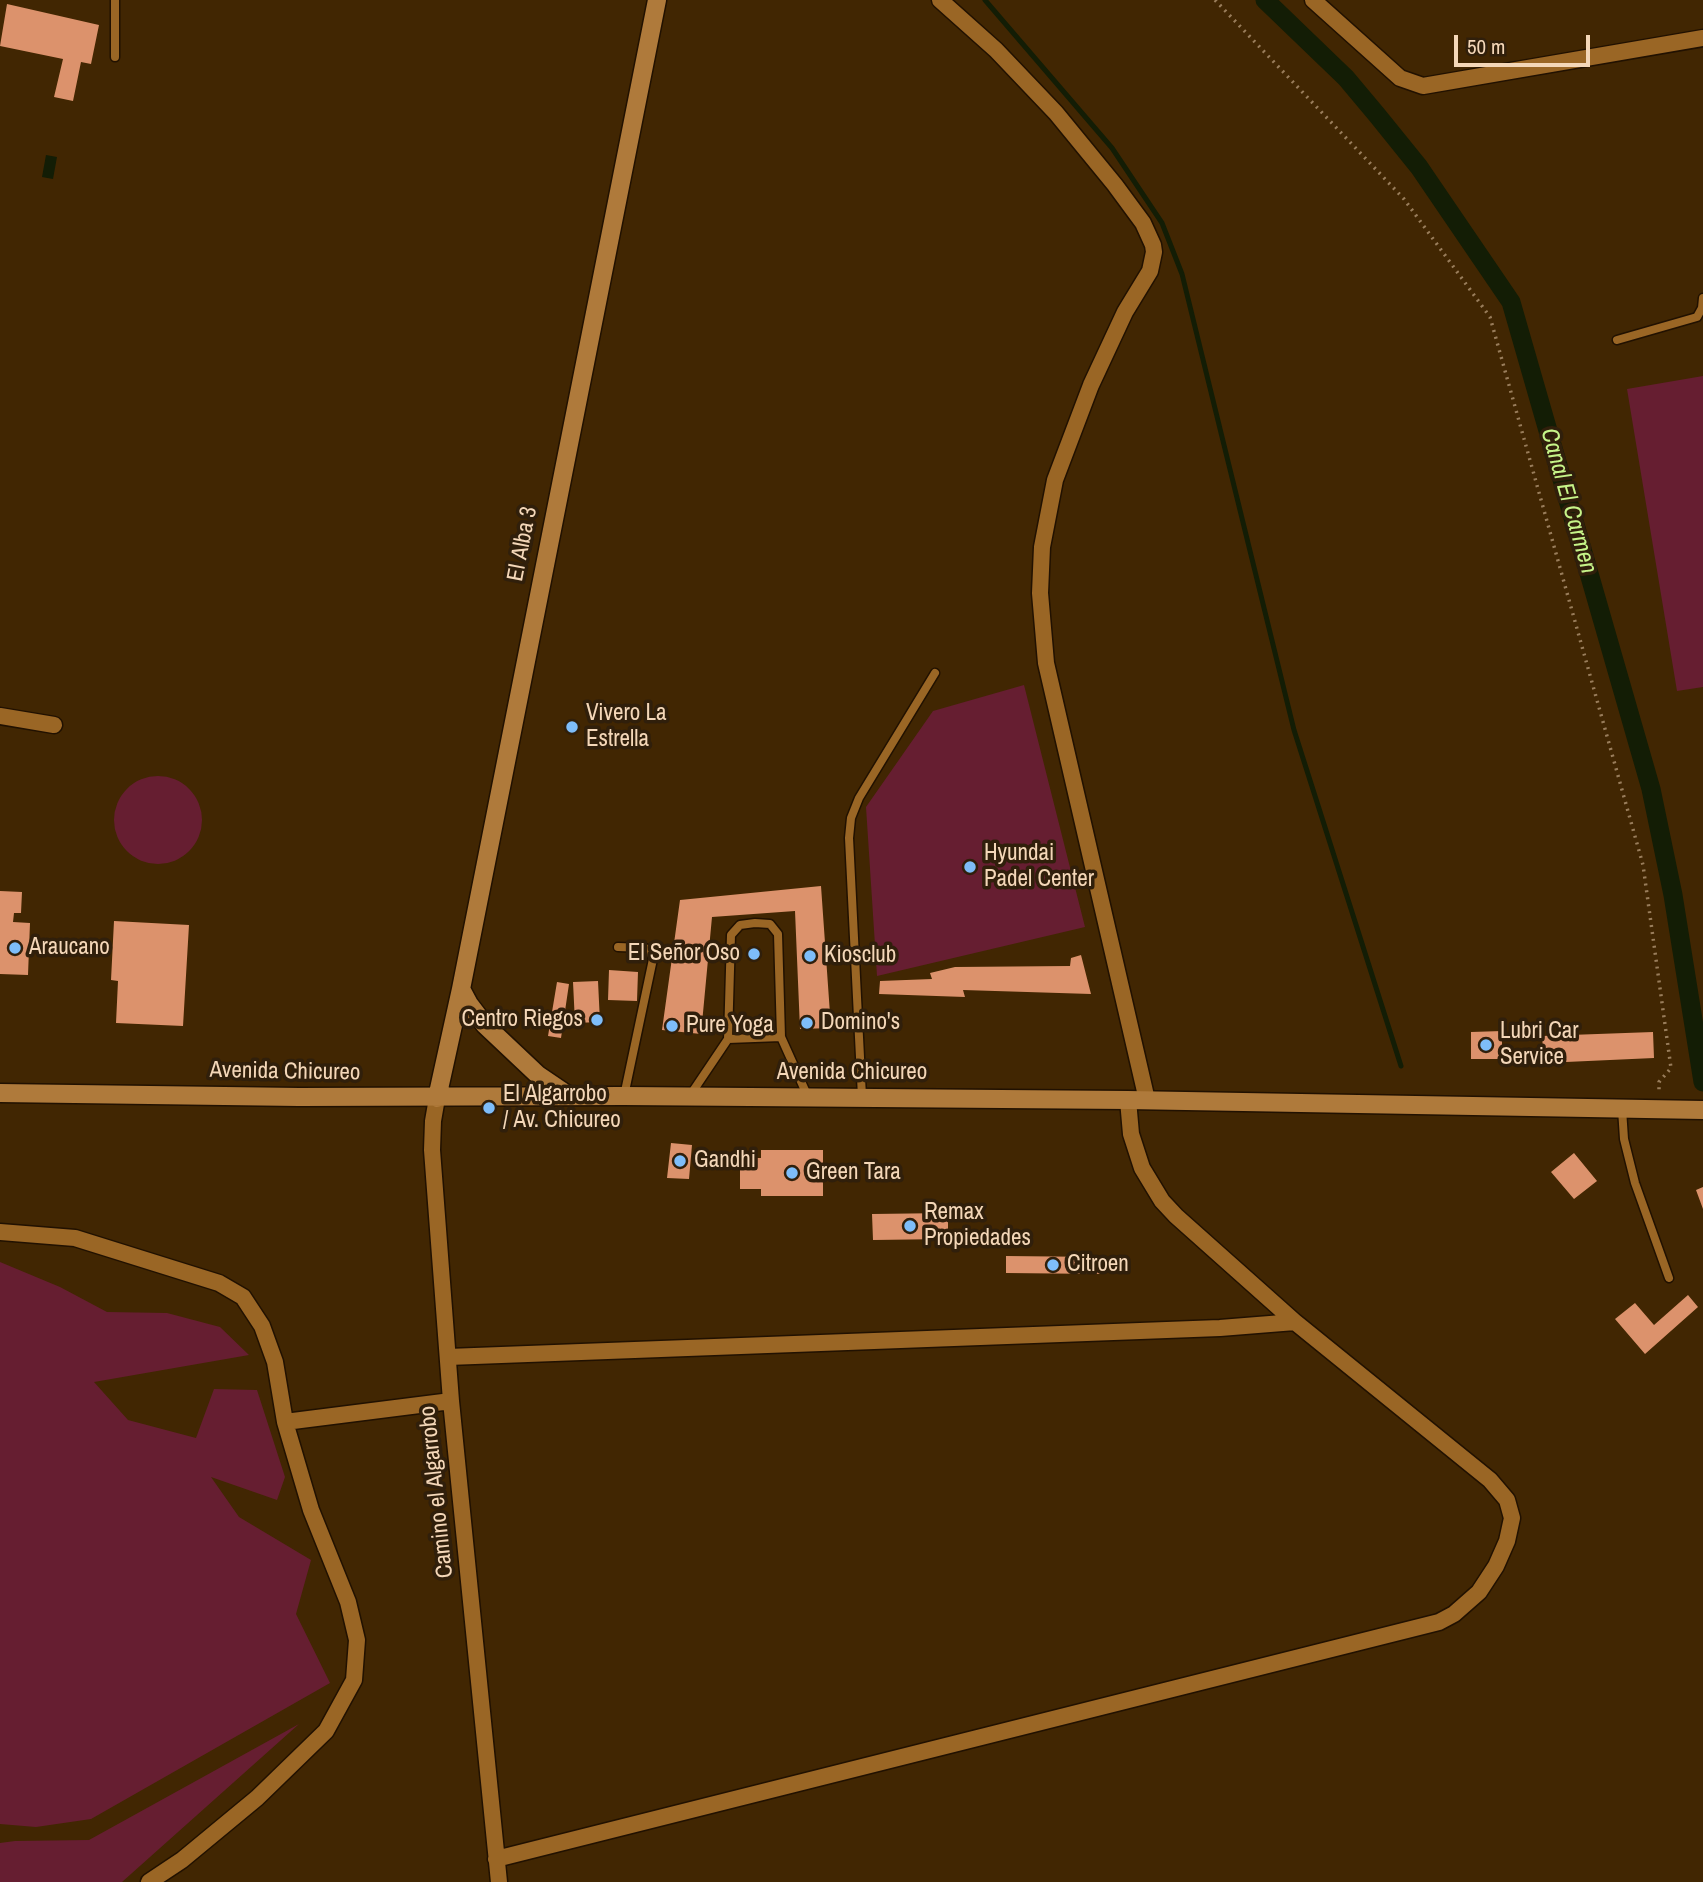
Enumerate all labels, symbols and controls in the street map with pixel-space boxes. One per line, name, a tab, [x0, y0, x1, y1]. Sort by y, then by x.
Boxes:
scale bar	[1458, 21, 1594, 65]
text: 50 m	[1467, 32, 1505, 61]
water label: Canal El Carmen	[1534, 425, 1602, 577]
street label: El Alba 3	[502, 504, 544, 584]
place label: Vivero La Estrella	[586, 700, 666, 754]
marker: Vivero La Estrella	[564, 719, 580, 735]
place label: Hyundai Padel Center	[984, 840, 1094, 894]
marker: Hyundai Padel Center	[962, 859, 978, 875]
place label: Araucano	[29, 934, 110, 962]
marker: Araucano	[7, 940, 23, 956]
place label: El Señor Oso	[628, 940, 740, 968]
place label: Kiosclub	[824, 942, 896, 970]
marker: El Señor Oso	[746, 946, 762, 962]
marker: Kiosclub	[802, 948, 818, 964]
place label: Centro Riegos	[461, 1006, 583, 1034]
place label: Domino's	[821, 1009, 900, 1037]
marker: Centro Riegos	[589, 1012, 605, 1028]
place label: Pure Yoga	[686, 1012, 774, 1040]
marker: Domino's	[799, 1015, 815, 1031]
marker: Pure Yoga	[664, 1018, 680, 1034]
place label: Lubri Car Service	[1500, 1018, 1579, 1072]
marker: Lubri Car Service	[1478, 1037, 1494, 1053]
street label: Avenida Chicureo	[209, 1057, 361, 1087]
street label: Avenida Chicureo	[777, 1059, 927, 1087]
place label: El Algarrobo / Av. Chicureo	[503, 1081, 621, 1135]
marker: El Algarrobo / Av. Chicureo	[481, 1100, 497, 1116]
place label: Gandhi	[694, 1147, 756, 1175]
marker: Gandhi	[672, 1153, 688, 1169]
place label: Green Tara	[806, 1159, 901, 1187]
marker: Green Tara	[784, 1165, 800, 1181]
place label: Remax Propiedades	[924, 1199, 1031, 1253]
marker: Remax Propiedades	[902, 1218, 918, 1234]
place label: Citroen	[1067, 1251, 1129, 1279]
marker: Citroen	[1045, 1257, 1061, 1273]
street label: Camino el Algarrobo	[414, 1405, 460, 1579]

